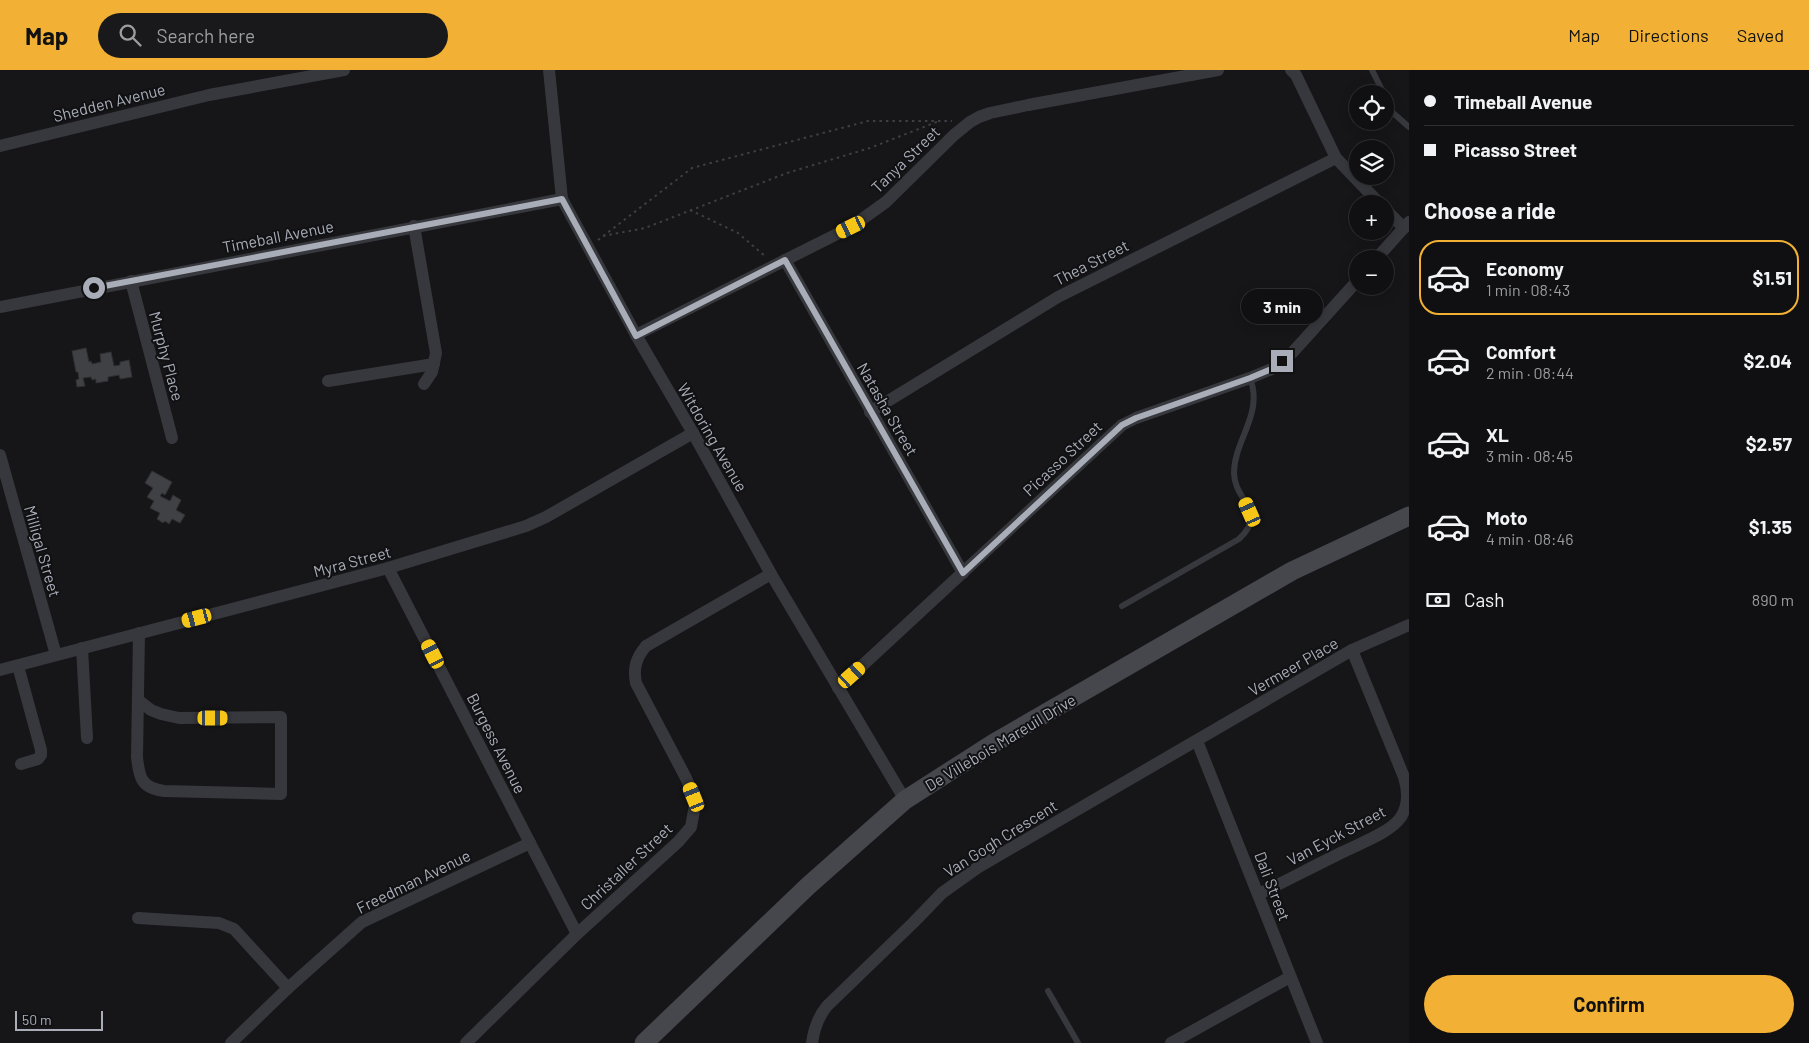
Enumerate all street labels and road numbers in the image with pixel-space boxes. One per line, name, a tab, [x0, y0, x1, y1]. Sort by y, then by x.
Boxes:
street label: Shedden Avenue	[51, 79, 167, 125]
street label: Tanya Street	[867, 122, 943, 196]
street label: Timeball Avenue	[221, 216, 335, 256]
street label: Thea Street	[1051, 235, 1131, 289]
street label: Murphy Place	[146, 309, 188, 403]
street label: Natasha Street	[854, 359, 922, 459]
street label: Witdoring Avenue	[674, 379, 752, 495]
street label: Picasso Street	[1019, 417, 1105, 499]
street label: Milligal Street	[21, 503, 65, 599]
street label: Myra Street	[311, 542, 393, 580]
street label: Vermeer Place	[1245, 633, 1341, 699]
street label: De Villebois Mareuil Drive	[921, 689, 1079, 795]
street label: Burgess Avenue	[464, 690, 530, 796]
street label: Van Gogh Crescent	[940, 795, 1060, 881]
street label: Van Eyck Street	[1284, 801, 1388, 869]
street label: Christaller Street	[576, 819, 676, 913]
street label: Freedman Avenue	[353, 845, 473, 917]
street label: Dali Street	[1251, 849, 1295, 923]

